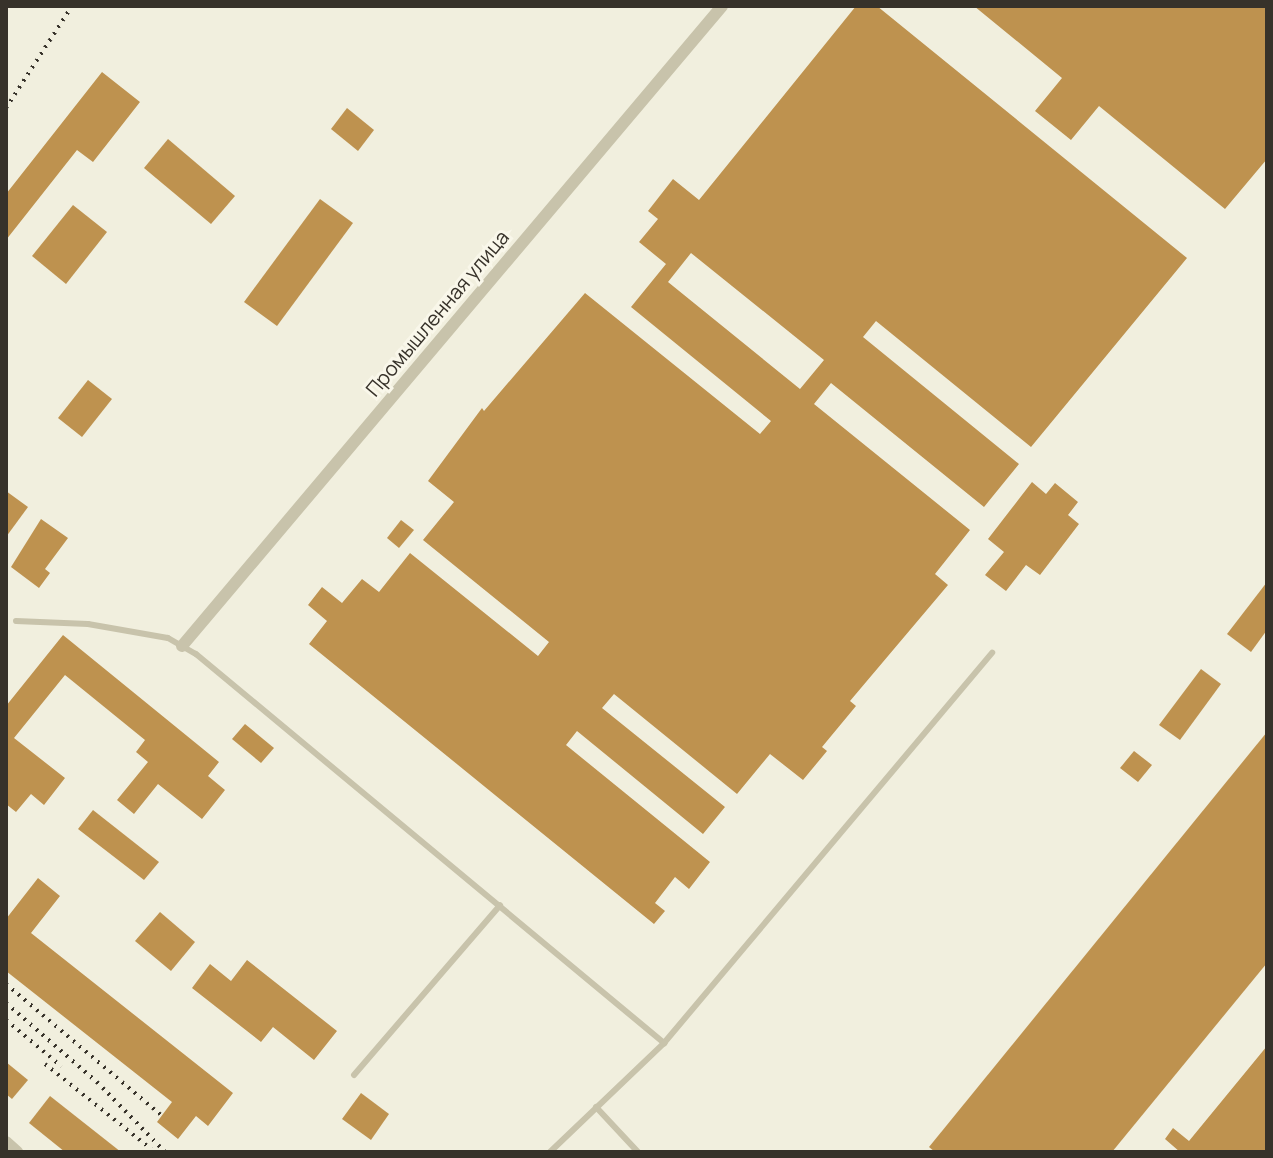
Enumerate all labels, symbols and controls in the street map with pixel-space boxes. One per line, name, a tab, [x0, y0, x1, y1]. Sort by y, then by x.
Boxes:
street label: Промышленная улица	[361, 225, 513, 401]

